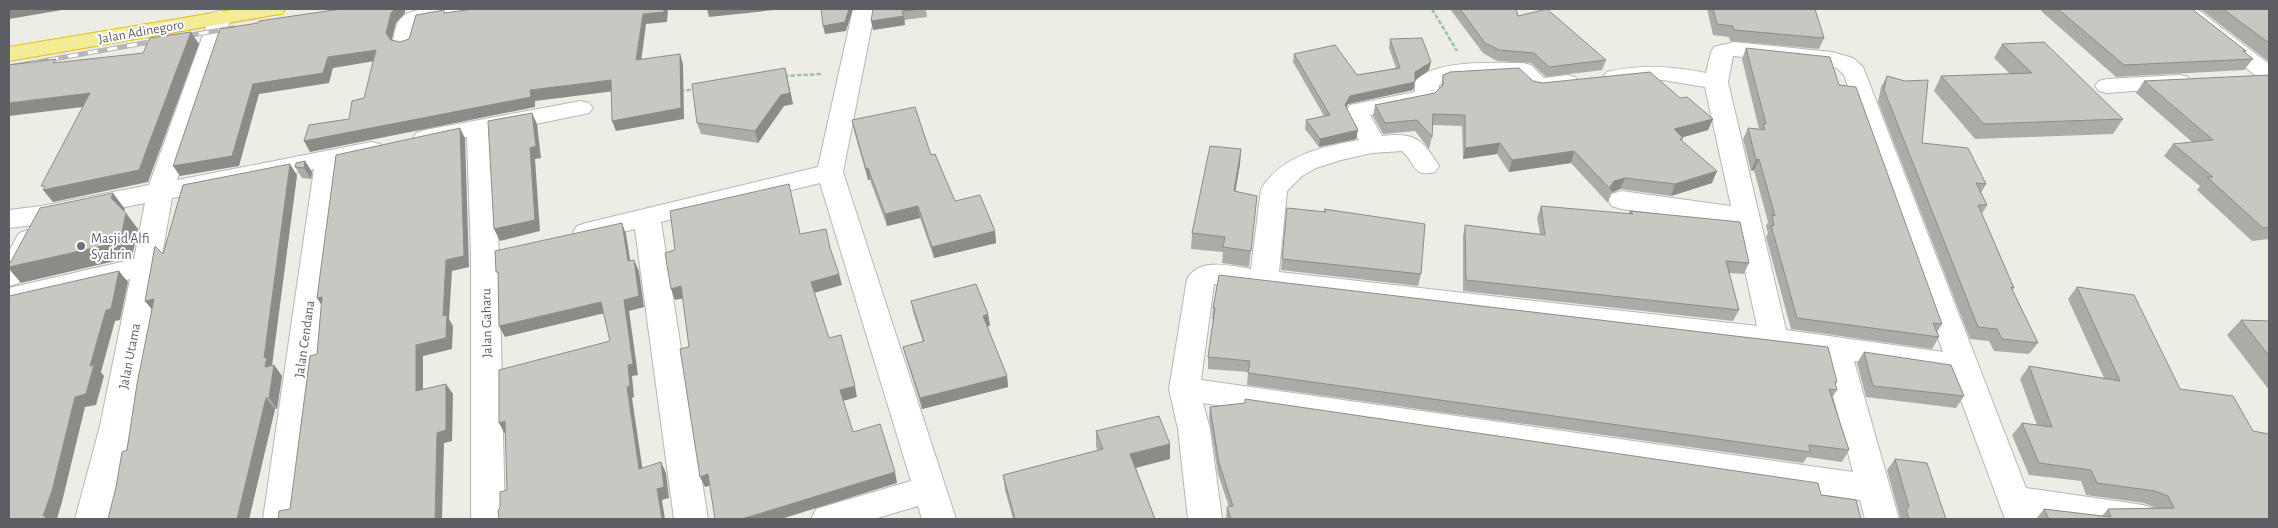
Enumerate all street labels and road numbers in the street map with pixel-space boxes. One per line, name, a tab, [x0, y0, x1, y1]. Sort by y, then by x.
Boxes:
street label: Jalan Adinegoro	[97, 18, 185, 46]
street label: Jalan Gaharu	[479, 288, 495, 358]
street label: Jalan Cendana	[293, 299, 317, 379]
street label: Jalan Utama	[117, 321, 143, 390]

